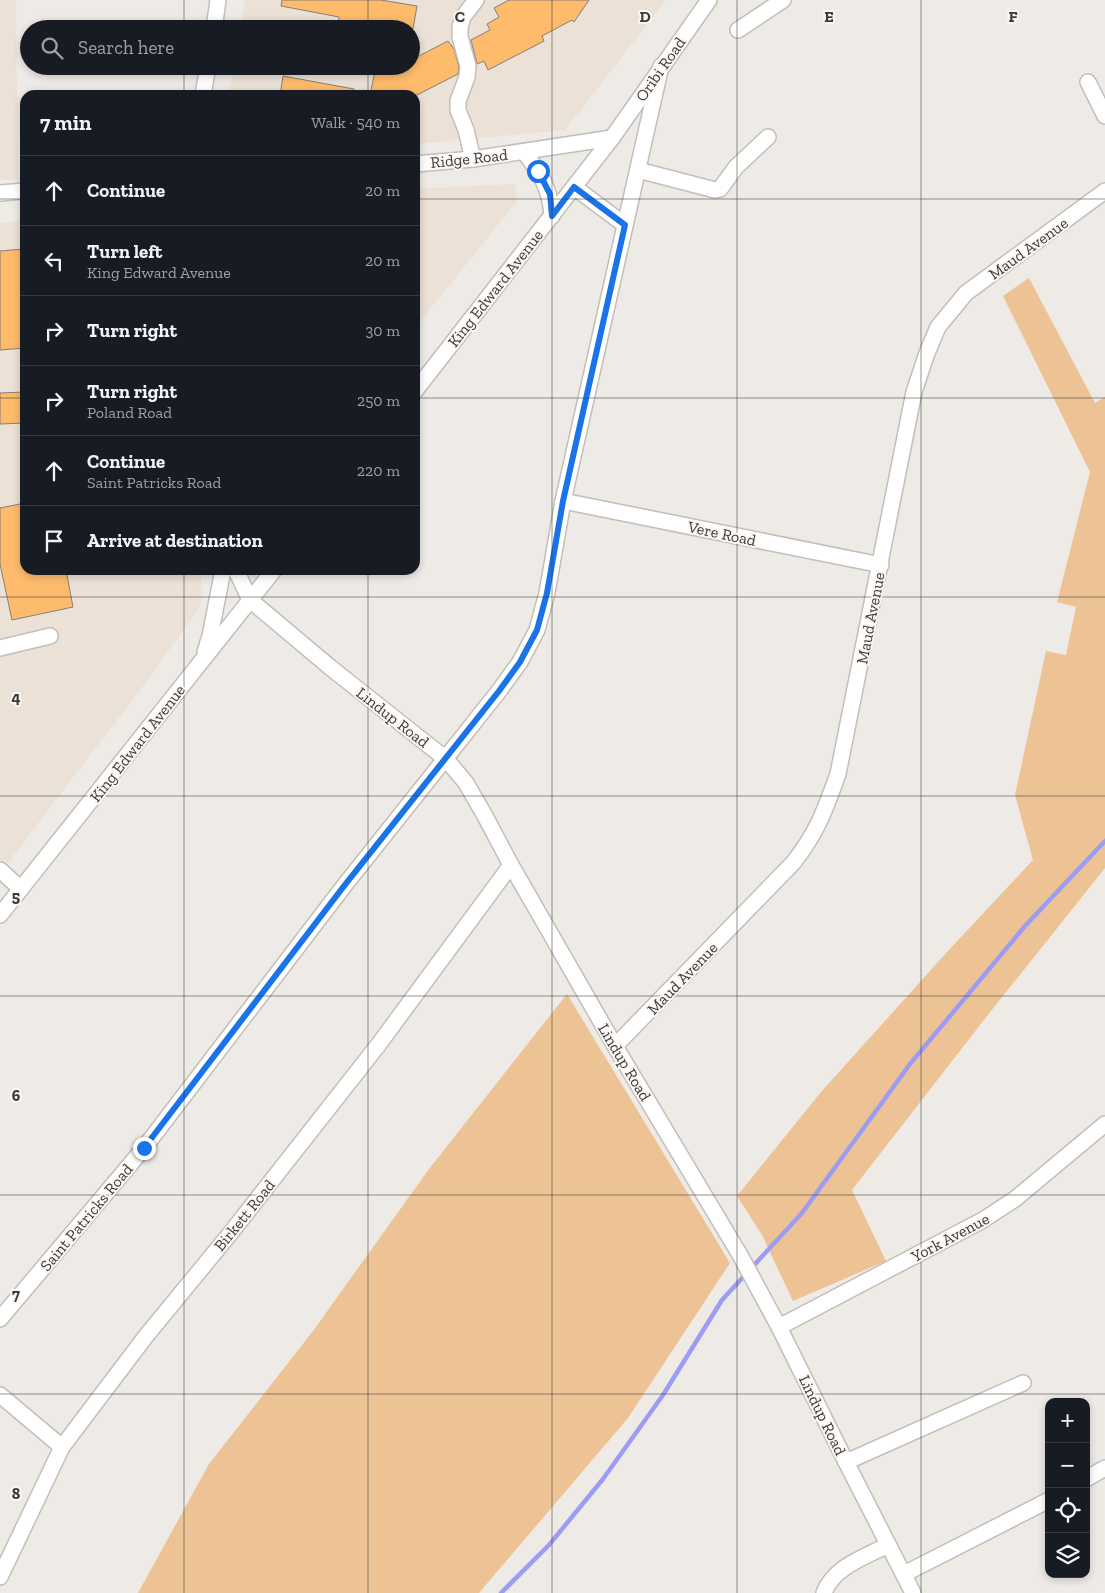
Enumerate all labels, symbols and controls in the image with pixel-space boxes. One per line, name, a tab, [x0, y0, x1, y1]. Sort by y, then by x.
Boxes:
text: C	[455, 7, 465, 26]
text: D	[639, 7, 651, 26]
text: E	[824, 7, 834, 26]
text: F	[1008, 7, 1018, 26]
search box	[20, 20, 420, 75]
street label: Oribi Road	[631, 33, 690, 105]
icon: search	[38, 34, 66, 62]
text: Search here	[78, 36, 174, 59]
text: 7 min	[40, 110, 91, 135]
text: Walk · 540 m	[311, 113, 400, 132]
street label: Ridge Road	[430, 145, 509, 172]
route start	[527, 160, 550, 183]
icon: ahead	[40, 177, 68, 205]
text: Continue	[87, 179, 165, 202]
text: 20 m	[365, 181, 400, 200]
street label: Maud Avenue	[985, 213, 1072, 284]
street label: King Edward Avenue	[444, 226, 547, 351]
text: Turn left	[87, 240, 162, 263]
icon: left	[40, 247, 68, 275]
text: 20 m	[365, 251, 400, 270]
text: King Edward Avenue	[87, 263, 231, 282]
icon: right	[40, 317, 68, 345]
text: Turn right	[87, 319, 177, 342]
text: 30 m	[366, 321, 400, 340]
text: Turn right	[87, 380, 177, 403]
icon: right	[40, 387, 68, 415]
text: 250 m	[357, 391, 400, 410]
text: Poland Road	[87, 403, 172, 422]
text: Continue	[87, 450, 165, 473]
icon: ahead	[40, 457, 68, 485]
text: 220 m	[357, 461, 400, 480]
text: Saint Patricks Road	[87, 473, 221, 492]
street label: Vere Road	[685, 517, 758, 550]
icon: arrive	[40, 527, 68, 555]
text: Arrive at destination	[87, 529, 263, 552]
street label: Maud Avenue	[852, 570, 889, 666]
street label: King Edward Avenue	[86, 681, 189, 806]
street label: Lindup Road	[353, 683, 433, 752]
text: 4	[11, 688, 21, 707]
text: 5	[12, 887, 20, 906]
street label: Maud Avenue	[643, 938, 722, 1018]
street label: Lindup Road	[594, 1020, 655, 1105]
text: 6	[12, 1086, 21, 1105]
route end	[133, 1137, 156, 1160]
street label: Saint Patricks Road	[36, 1160, 137, 1275]
street label: Birkett Road	[210, 1176, 279, 1255]
street label: York Avenue	[907, 1209, 992, 1266]
text: 7	[12, 1285, 20, 1304]
street label: Lindup Road	[795, 1372, 850, 1459]
map controls	[1045, 1398, 1090, 1578]
button: +	[1045, 1398, 1090, 1443]
button: −	[1045, 1443, 1090, 1488]
text: 8	[12, 1484, 21, 1503]
button: locate	[1045, 1488, 1090, 1533]
button: layers	[1045, 1533, 1090, 1578]

